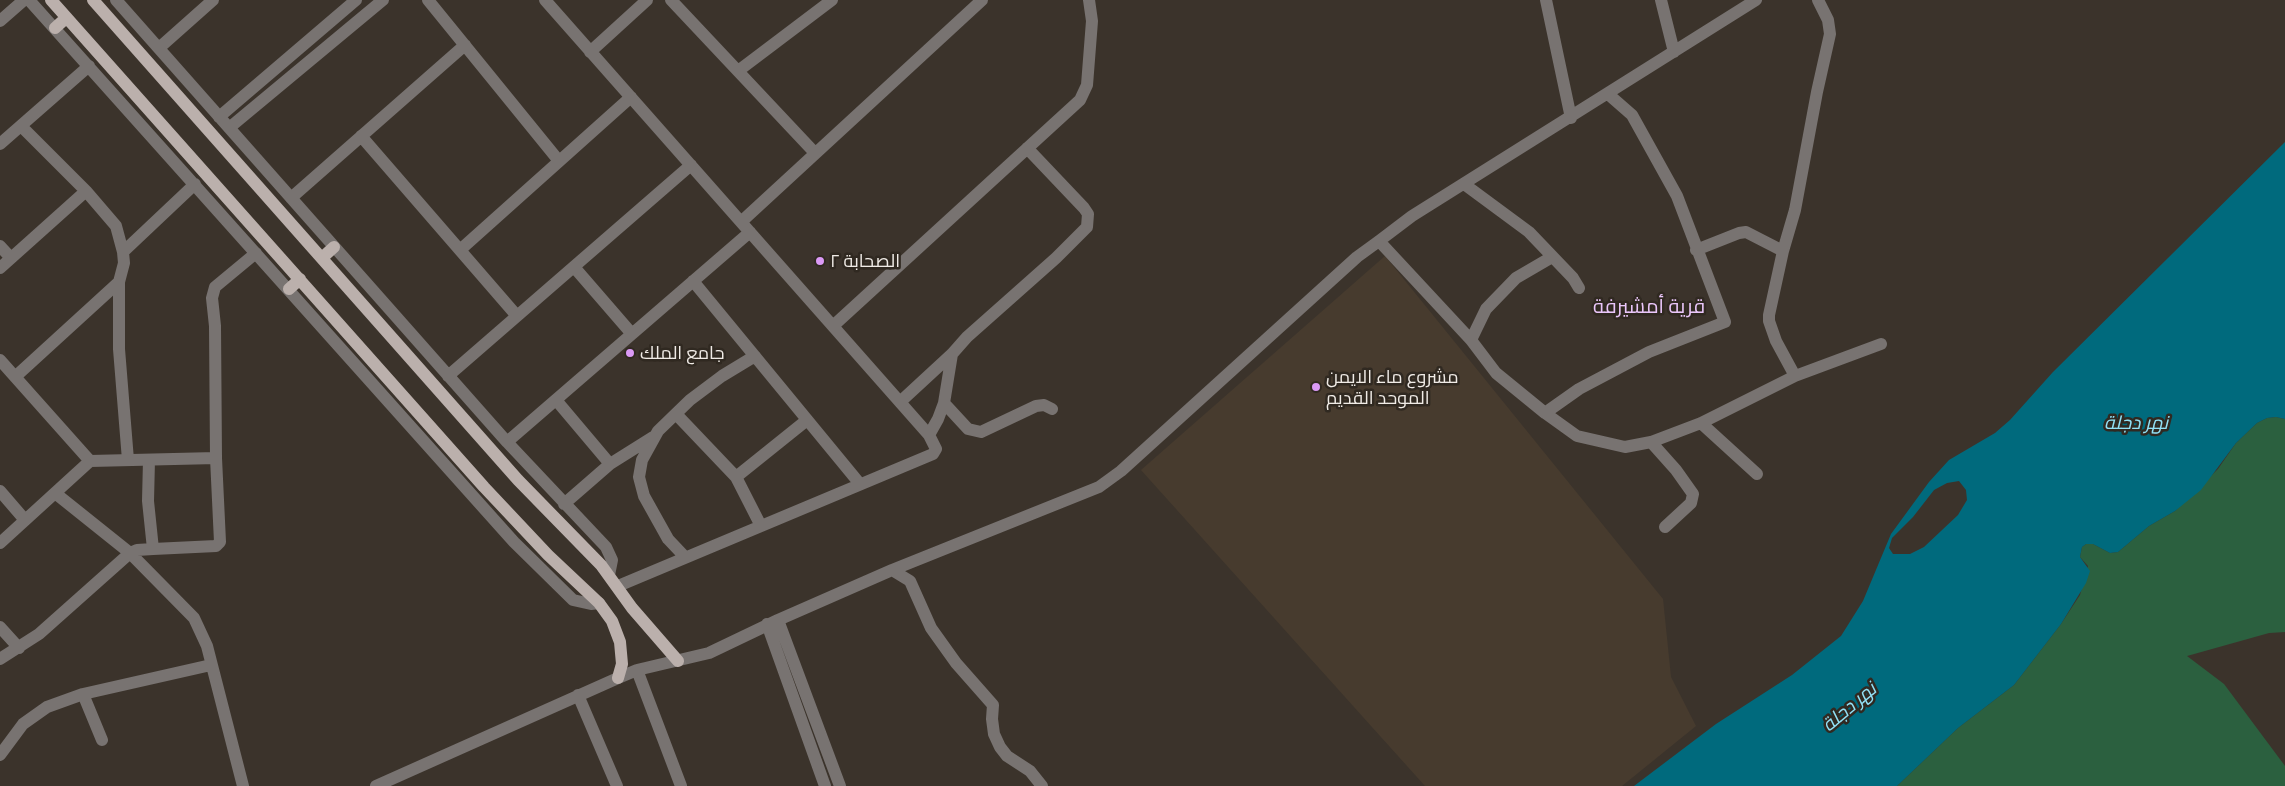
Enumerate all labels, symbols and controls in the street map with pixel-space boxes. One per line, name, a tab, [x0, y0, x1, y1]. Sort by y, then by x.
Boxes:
place label: الصحابة ٢	[830, 250, 900, 272]
marker: الصحابة ٢	[814, 255, 826, 267]
district label: قرية أمشيرفة	[1593, 294, 1705, 318]
place label: جامع الملك	[640, 342, 724, 364]
marker: جامع الملك	[624, 347, 636, 359]
place label: مشروع ماء الايمن الموحد القديم	[1326, 366, 1459, 408]
marker: مشروع ماء الايمن الموحد القديم	[1310, 381, 1322, 393]
water label: نهر دجلة	[2104, 412, 2168, 434]
water label: نهر دجلة	[1817, 678, 1881, 736]

